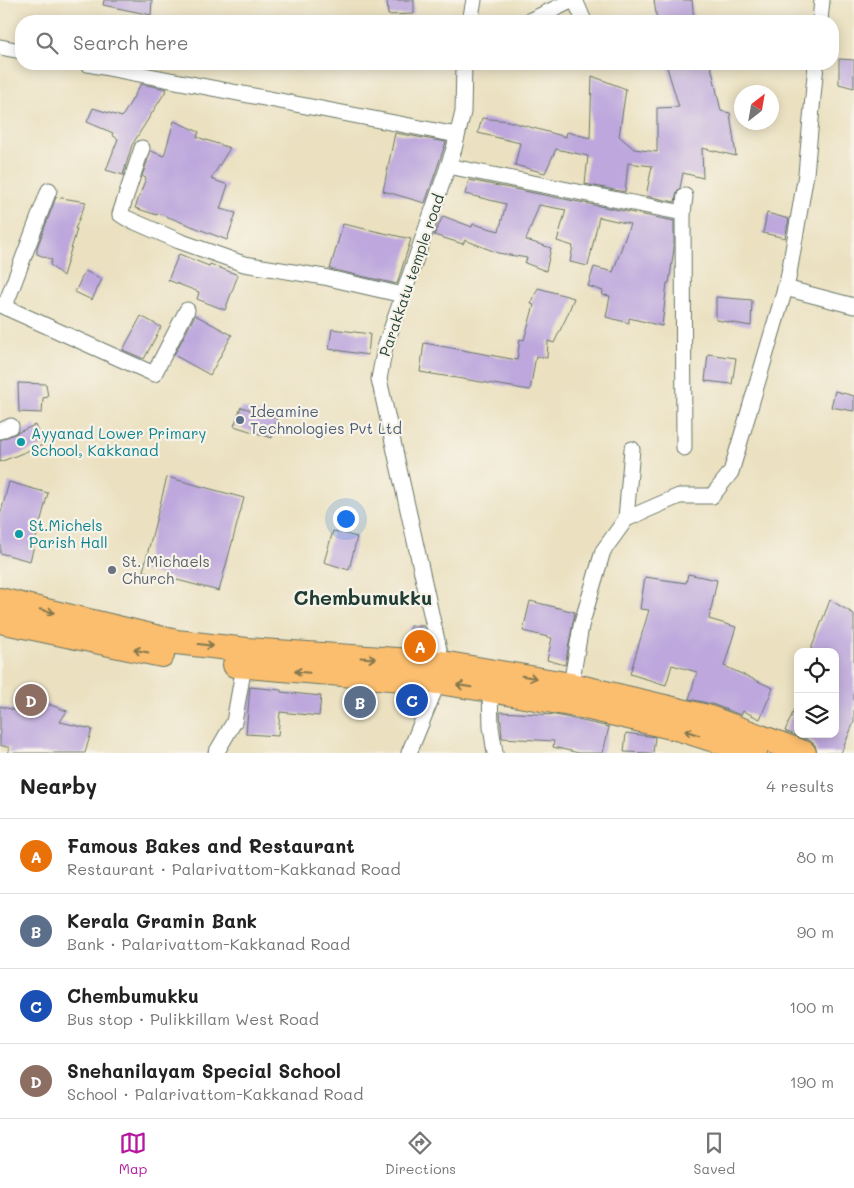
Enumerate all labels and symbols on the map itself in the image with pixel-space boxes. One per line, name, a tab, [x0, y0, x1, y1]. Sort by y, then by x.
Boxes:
north arrow	[734, 85, 779, 130]
street label: Parakkatu temple road	[374, 191, 448, 359]
place label: Ideamine Technologies Pvt Ltd	[250, 401, 402, 438]
marker: Ideamine Technologies Pvt Ltd	[234, 414, 246, 426]
place label: Ayyanad Lower Primary School, Kakkanad	[31, 423, 207, 460]
marker: Ayyanad Lower Primary School, Kakkanad	[15, 436, 27, 448]
your location	[333, 506, 359, 532]
place label: St.Michels Parish Hall	[29, 515, 108, 552]
marker: St.Michels Parish Hall	[13, 528, 25, 540]
place label: St. Michaels Church	[122, 551, 210, 588]
marker: St. Michaels Church	[106, 564, 118, 576]
district label: Chembumukku	[294, 584, 432, 610]
one-way arrow	[39, 607, 55, 617]
pin: A	[404, 627, 436, 665]
one-way arrow	[198, 641, 214, 651]
one-way arrow	[134, 646, 150, 655]
one-way arrow	[360, 654, 376, 663]
one-way arrow	[294, 667, 310, 676]
one-way arrow	[521, 673, 537, 683]
pin: D	[15, 681, 47, 719]
pin: C	[396, 681, 428, 719]
one-way arrow	[457, 681, 473, 691]
pin: B	[344, 683, 376, 721]
one-way arrow	[685, 728, 700, 737]

